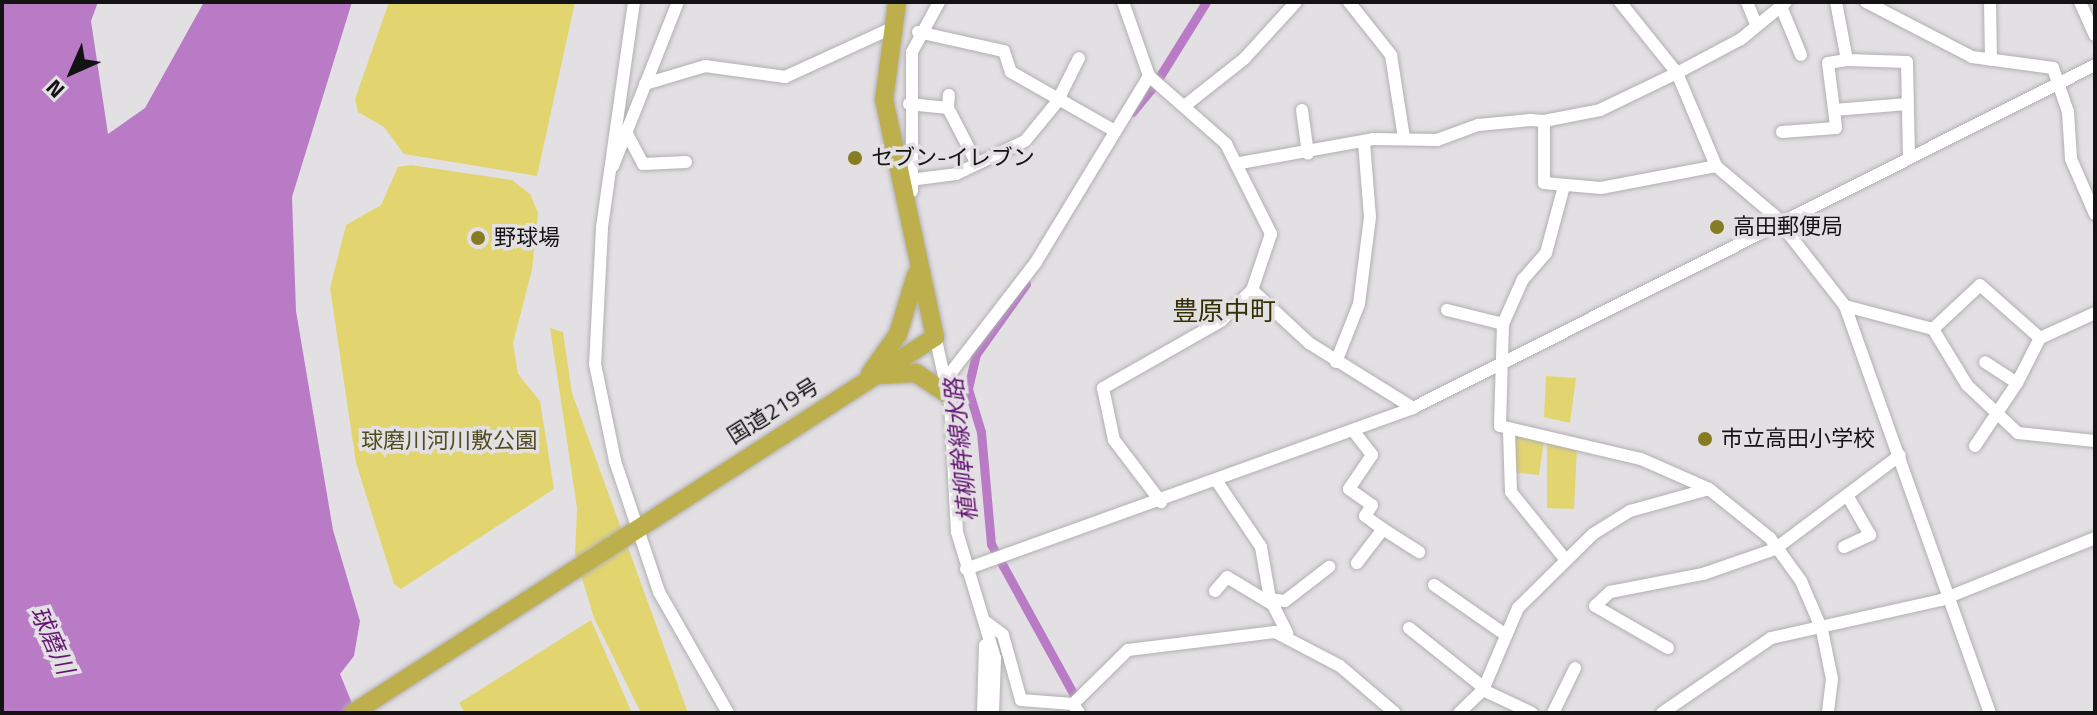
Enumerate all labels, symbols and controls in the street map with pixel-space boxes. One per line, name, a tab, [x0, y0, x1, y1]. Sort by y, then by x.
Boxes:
north arrow	[32, 32, 112, 112]
text: N	[38, 72, 72, 106]
place label: セブン-イレブン	[871, 145, 1035, 171]
marker: セブン-イレブン	[846, 149, 864, 167]
place label: 高田郵便局	[1733, 214, 1843, 240]
marker: 高田郵便局	[1708, 218, 1726, 236]
place label: 野球場	[494, 225, 560, 251]
marker: 野球場	[469, 229, 487, 247]
district label: 豊原中町	[1172, 295, 1276, 327]
street label: 国道219号	[722, 373, 824, 449]
water label: 植柳幹線水路	[939, 377, 983, 523]
place label: 市立高田小学校	[1721, 426, 1875, 452]
park label: 球磨川河川敷公園	[361, 428, 537, 454]
marker: 市立高田小学校	[1696, 430, 1714, 448]
water label: 球磨川	[24, 601, 80, 679]

